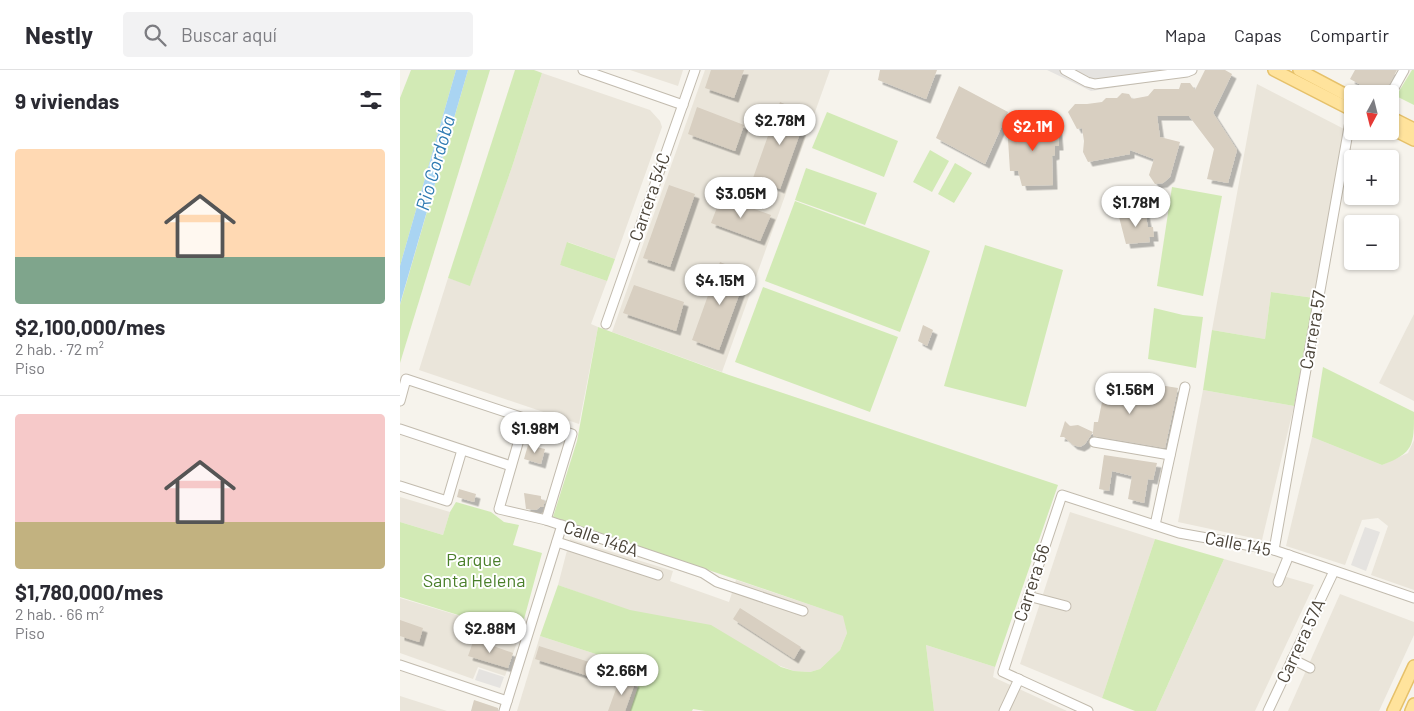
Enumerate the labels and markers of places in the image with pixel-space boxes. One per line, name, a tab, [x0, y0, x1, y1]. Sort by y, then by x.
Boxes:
pin: $2.78M	[739, 104, 821, 146]
pin: $2.1M	[998, 109, 1068, 152]
pin: $3.05M	[700, 176, 782, 219]
pin: $1.78M	[1095, 186, 1177, 228]
pin: $4.15M	[679, 264, 761, 306]
pin: $1.56M	[1089, 372, 1171, 415]
pin: $1.98M	[494, 412, 576, 454]
pin: $2.88M	[449, 612, 531, 654]
pin: $2.66M	[581, 654, 663, 696]

